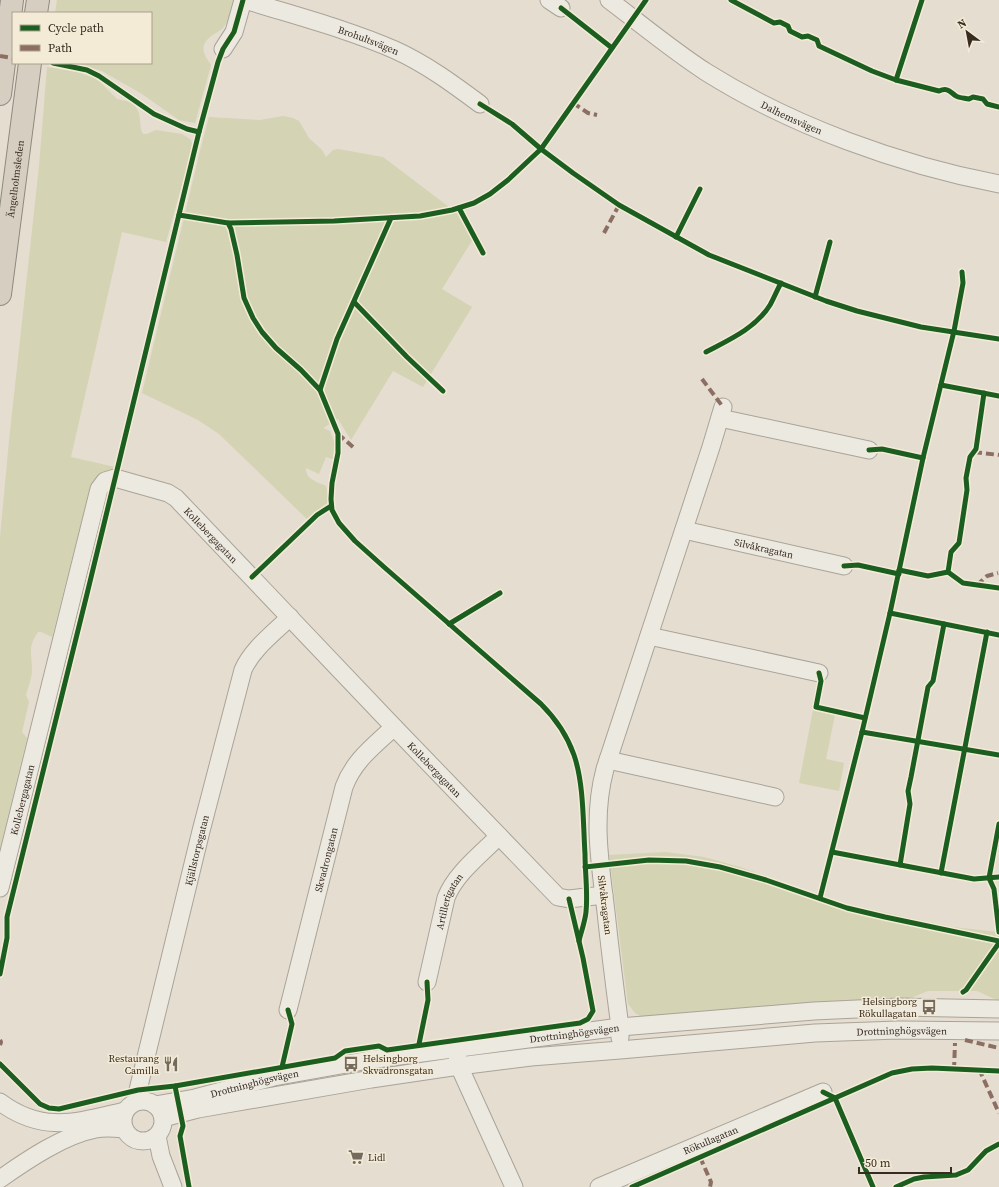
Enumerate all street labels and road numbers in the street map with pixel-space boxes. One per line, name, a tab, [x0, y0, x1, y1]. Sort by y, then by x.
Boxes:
street label: Brohultsvägen	[336, 23, 401, 58]
street label: Dalhemsvägen	[759, 98, 824, 137]
street label: Ängelholmsleden	[3, 139, 26, 219]
street label: Kollebergagatan	[181, 504, 241, 566]
street label: Silvåkragatan	[733, 535, 795, 561]
street label: Kollebergagatan	[405, 739, 465, 800]
street label: Kollebergagatan	[7, 763, 37, 836]
street label: Kjällstorpsgatan	[181, 813, 211, 887]
street label: Skvadrongatan	[311, 826, 340, 893]
street label: Artillerigatan	[433, 870, 466, 931]
street label: Silvåkragatan	[595, 874, 615, 936]
street label: Drottninghögsvägen	[529, 1021, 620, 1045]
street label: Drottninghögsvägen	[856, 1023, 947, 1038]
street label: Drottninghögsvägen	[209, 1066, 300, 1100]
street label: Rökullagatan	[681, 1122, 740, 1157]

